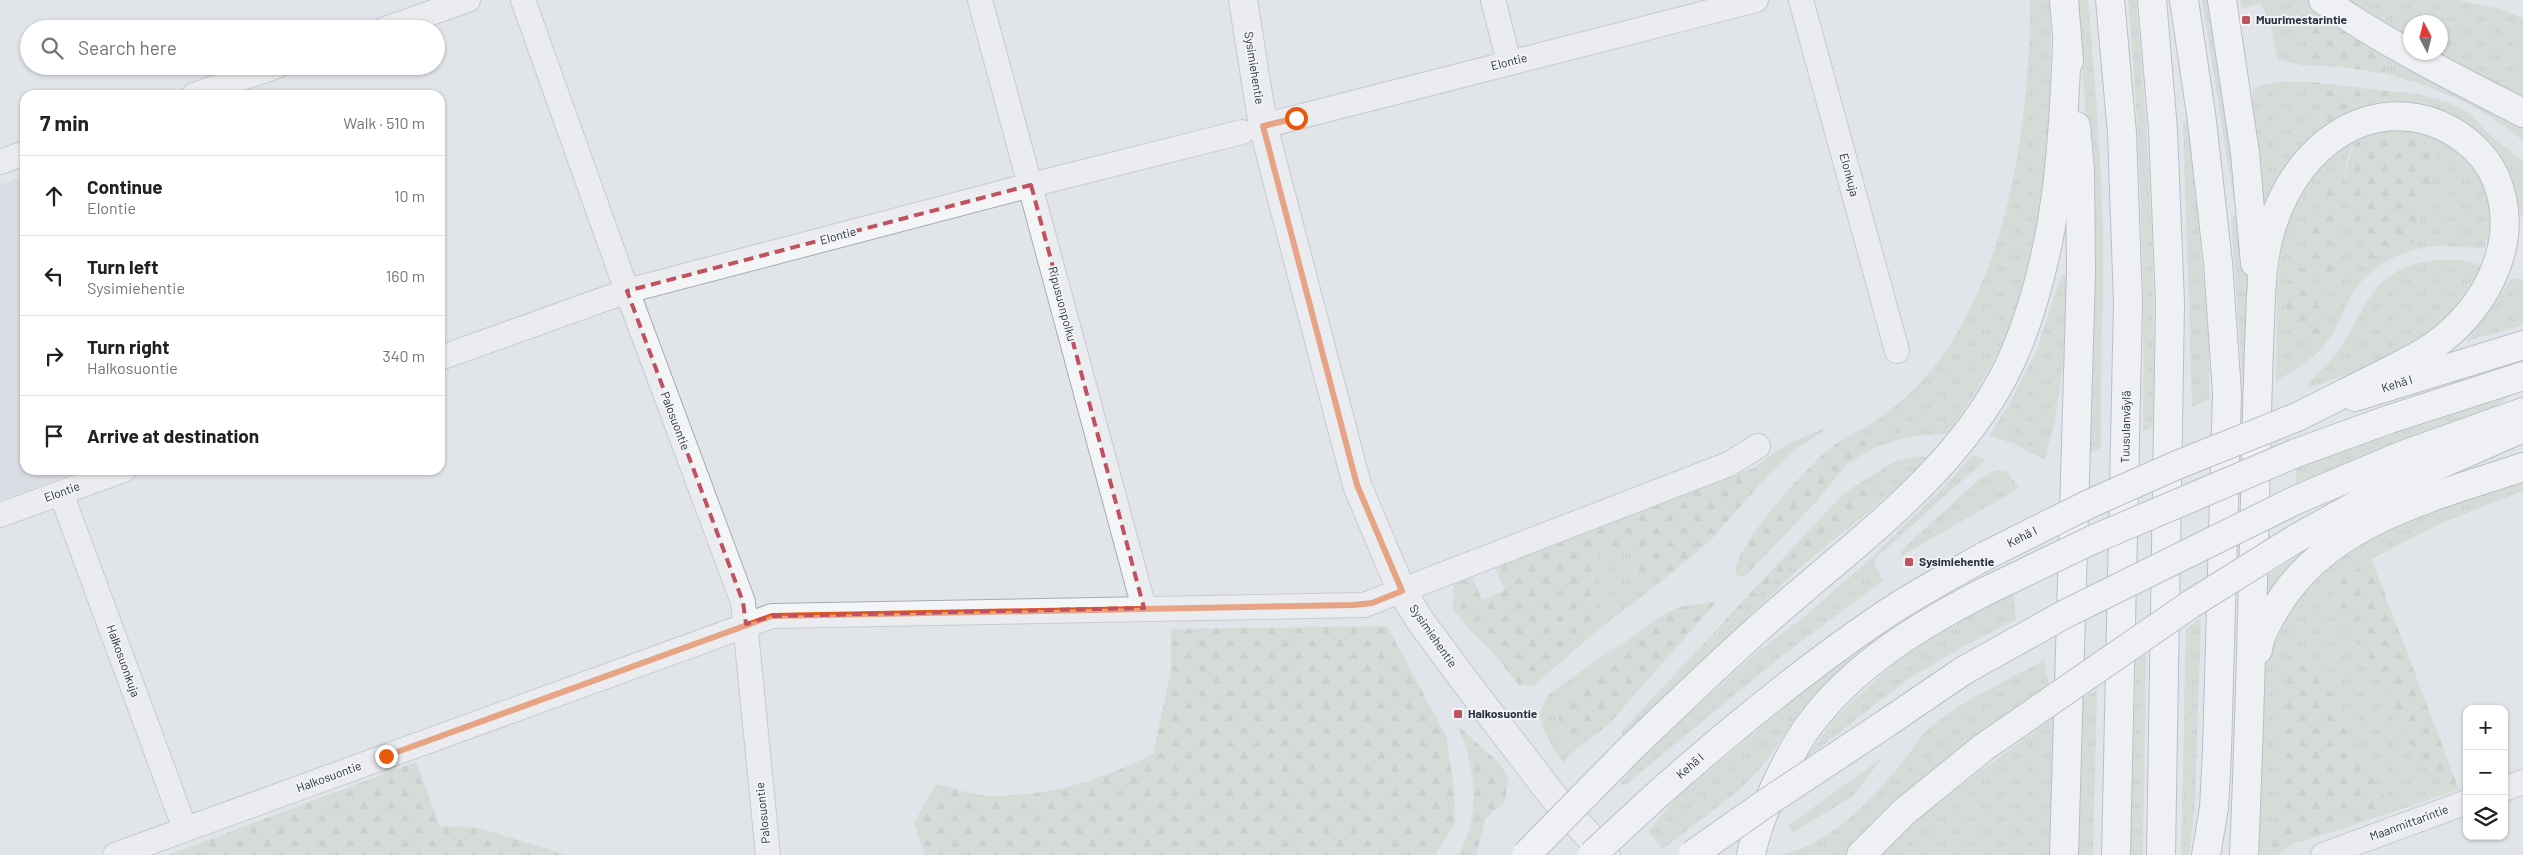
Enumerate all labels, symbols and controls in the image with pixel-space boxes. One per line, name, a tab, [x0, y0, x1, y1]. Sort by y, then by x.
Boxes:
place label: Muurimestarintie	[2256, 12, 2348, 26]
marker: Muurimestarintie	[2240, 14, 2252, 26]
north arrow	[2403, 15, 2448, 60]
search box	[20, 20, 445, 75]
street label: Sysimiehentie	[1242, 30, 1268, 105]
icon: search	[38, 34, 66, 62]
text: Search here	[78, 36, 177, 59]
street label: Elontie	[1489, 50, 1528, 72]
route start	[1285, 107, 1308, 130]
text: 7 min	[40, 110, 89, 135]
text: Walk · 510 m	[343, 113, 425, 132]
street label: Elonkuja	[1837, 151, 1862, 198]
text: Continue	[87, 175, 163, 198]
icon: ahead	[40, 182, 68, 210]
text: 10 m	[394, 186, 425, 205]
text: Elontie	[87, 198, 136, 217]
street label: Elontie	[818, 224, 857, 247]
text: Turn left	[87, 255, 158, 278]
icon: left	[40, 262, 68, 290]
street label: Ripusuonpolku	[1046, 265, 1080, 343]
text: 160 m	[386, 266, 425, 285]
text: Sysimiehentie	[87, 278, 185, 297]
text: Turn right	[87, 335, 169, 358]
icon: right	[40, 342, 68, 370]
text: 340 m	[382, 346, 425, 365]
text: Halkosuontie	[87, 358, 178, 377]
street label: Kehä I	[2380, 372, 2414, 394]
street label: Palosuontie	[658, 389, 693, 452]
street label: Tuusulanväylä	[2117, 391, 2133, 463]
icon: arrive	[40, 422, 68, 450]
text: Arrive at destination	[87, 424, 259, 447]
street label: Elontie	[42, 478, 81, 504]
street label: Kehä I	[2004, 523, 2039, 550]
place label: Sysimiehentie	[1919, 554, 1995, 568]
marker: Sysimiehentie	[1903, 556, 1915, 568]
street label: Sysimiehentie	[1407, 601, 1461, 670]
street label: Halkosuonkuja	[104, 623, 143, 699]
map controls	[2463, 705, 2508, 840]
button: +	[2463, 705, 2508, 750]
place label: Halkosuontie	[1468, 706, 1538, 720]
marker: Halkosuontie	[1452, 708, 1464, 720]
route end	[375, 745, 398, 768]
street label: Kehä I	[1673, 750, 1706, 781]
button: −	[2463, 750, 2508, 795]
street label: Halkosuontie	[294, 758, 363, 794]
street label: Palosuontie	[752, 782, 772, 844]
button: layers	[2463, 795, 2508, 840]
street label: Maanmittarintie	[2367, 801, 2450, 843]

